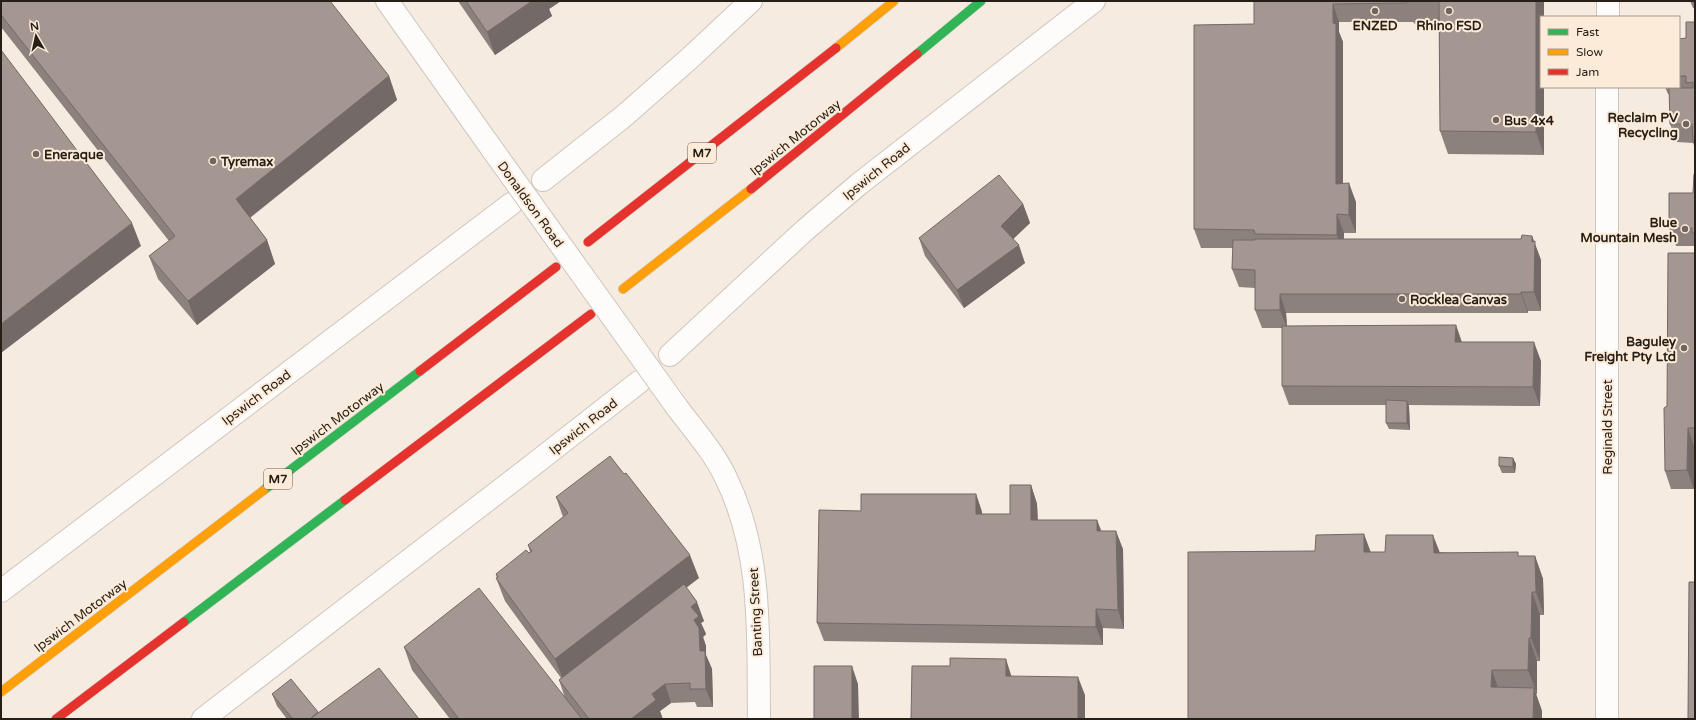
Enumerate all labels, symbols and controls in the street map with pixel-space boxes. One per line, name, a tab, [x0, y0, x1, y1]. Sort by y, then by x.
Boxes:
marker: ENZED	[1370, 6, 1380, 16]
marker: Rhino FSD	[1444, 6, 1454, 16]
north arrow	[16, 16, 56, 56]
legend	[1540, 16, 1680, 88]
place label: ENZED	[1352, 18, 1398, 34]
place label: Rhino FSD	[1416, 18, 1482, 34]
text: N	[29, 20, 40, 34]
text: Fast	[1576, 25, 1600, 39]
text: Slow	[1576, 45, 1603, 59]
text: Jam	[1576, 65, 1599, 79]
street label: Ipswich Motorway	[747, 96, 844, 179]
place label: Reclaim PV Recycling	[1608, 110, 1678, 141]
place label: Bus 4x4	[1504, 113, 1555, 129]
marker: Bus 4x4	[1491, 115, 1501, 125]
marker: Reclaim PV Recycling	[1681, 119, 1691, 129]
street label: Ipswich Road	[840, 140, 914, 204]
road number: M7	[688, 143, 716, 163]
place label: Eneraque	[44, 147, 104, 163]
marker: Eneraque	[31, 149, 41, 159]
place label: Tyremax	[220, 154, 273, 170]
marker: Tyremax	[208, 156, 218, 166]
street label: Donaldson Road	[494, 159, 567, 251]
place label: Blue Mountain Mesh	[1580, 215, 1678, 246]
marker: Blue Mountain Mesh	[1680, 224, 1690, 234]
place label: Rocklea Canvas	[1410, 292, 1507, 308]
marker: Rocklea Canvas	[1397, 294, 1407, 304]
place label: Baguley Freight Pty Ltd	[1584, 334, 1676, 365]
marker: Baguley Freight Pty Ltd	[1679, 343, 1689, 353]
street label: Ipswich Road	[219, 367, 294, 429]
street label: Ipswich Motorway	[288, 379, 387, 459]
street label: Reginald Street	[1600, 379, 1616, 475]
street label: Ipswich Road	[546, 395, 621, 458]
road number: M7	[264, 469, 292, 489]
street label: Banting Street	[746, 567, 766, 657]
street label: Ipswich Motorway	[31, 576, 130, 656]

